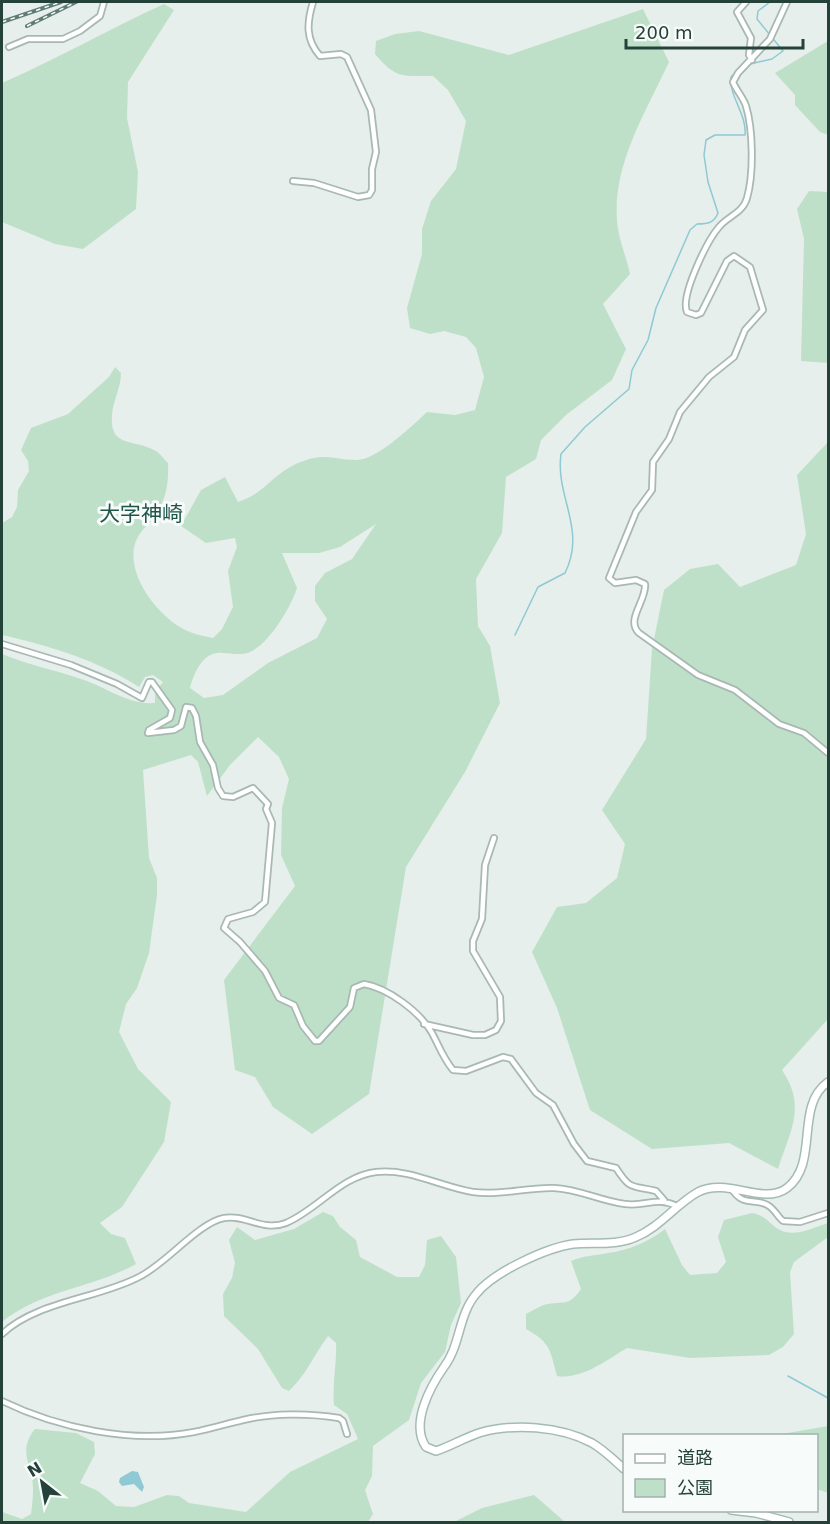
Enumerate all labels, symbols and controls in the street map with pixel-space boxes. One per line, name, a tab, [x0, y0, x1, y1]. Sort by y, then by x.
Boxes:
scale bar	[626, 12, 803, 50]
text: 200 m	[635, 22, 693, 43]
district label: 大字神崎	[99, 502, 183, 526]
legend	[623, 1434, 818, 1512]
text: 道路	[677, 1447, 713, 1468]
north arrow	[12, 1452, 72, 1512]
text: N	[24, 1458, 45, 1481]
text: 公園	[677, 1477, 713, 1498]

